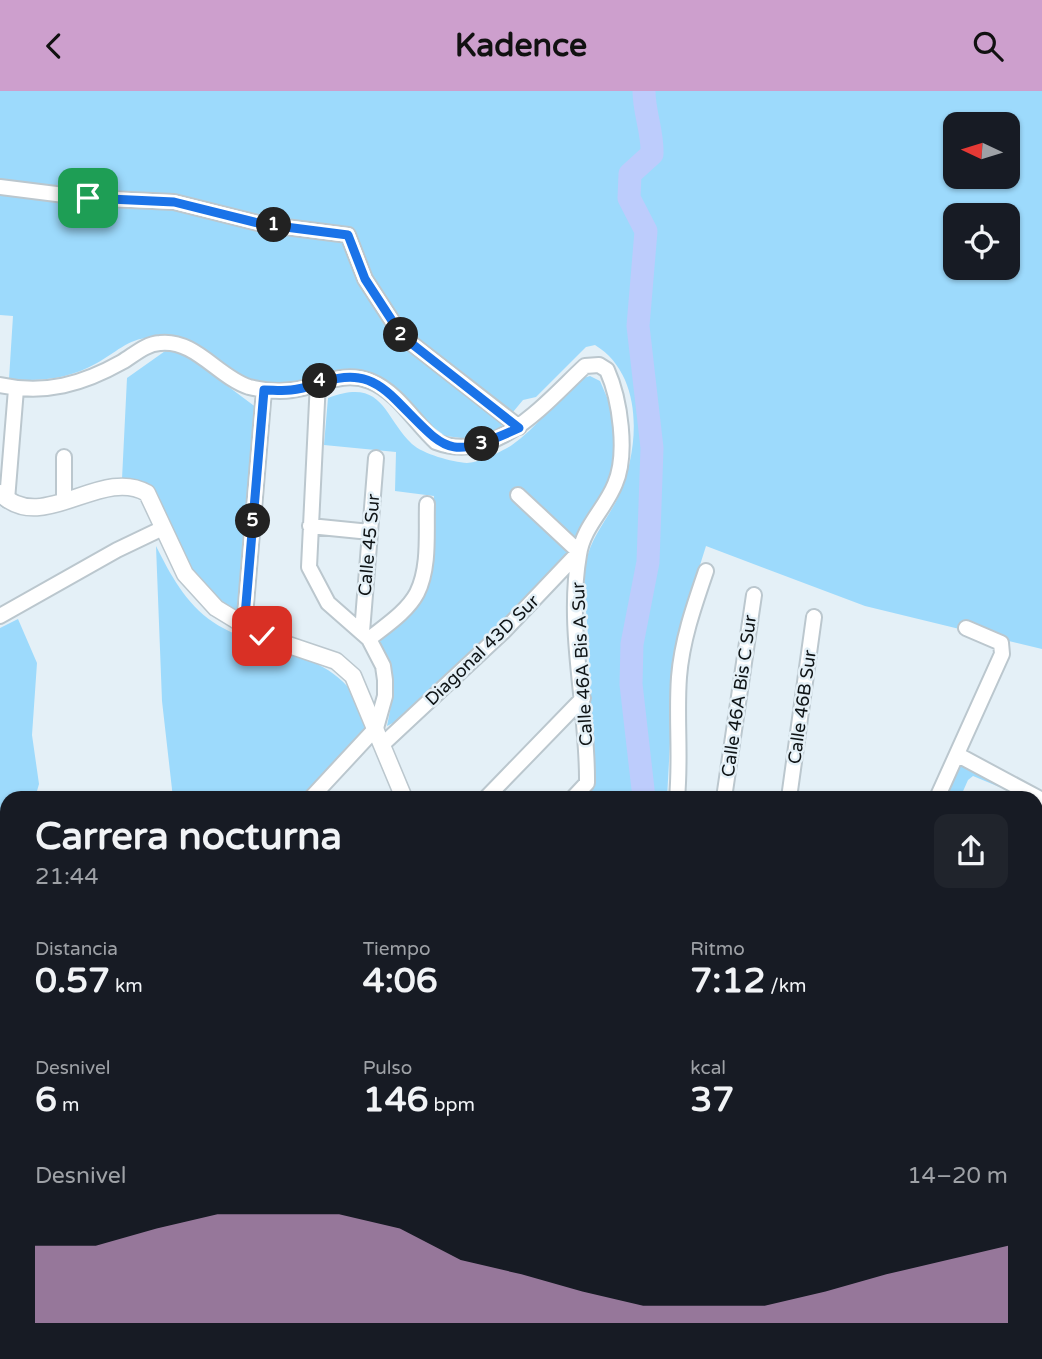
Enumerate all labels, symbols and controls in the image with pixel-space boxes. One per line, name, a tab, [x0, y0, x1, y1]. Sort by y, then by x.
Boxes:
icon: back	[35, 27, 73, 65]
text: Kadence	[455, 27, 587, 65]
icon: search	[969, 27, 1007, 65]
north arrow	[943, 112, 1020, 189]
map controls	[943, 112, 1020, 280]
pin	[58, 168, 118, 228]
icon: arrive	[69, 179, 107, 217]
button: locate	[943, 203, 1020, 280]
pin: 1	[256, 207, 292, 243]
text: 1	[268, 213, 279, 235]
pin: 2	[384, 317, 418, 353]
text: 2	[395, 323, 406, 345]
pin: 4	[302, 363, 338, 399]
text: 4	[314, 369, 325, 391]
pin: 3	[464, 427, 500, 461]
text: 3	[476, 432, 487, 454]
street label: Calle 45 Sur	[354, 493, 384, 597]
pin: 5	[236, 503, 270, 539]
text: 5	[247, 509, 258, 531]
street label: Calle 46A Bis A Sur	[567, 581, 597, 747]
street label: Diagonal 43D Sur	[420, 590, 544, 710]
pin	[232, 606, 292, 666]
street label: Calle 46A Bis C Sur	[717, 614, 761, 778]
icon: check	[243, 617, 281, 655]
street label: Calle 46B Sur	[783, 648, 821, 765]
text: Carrera nocturna	[35, 814, 342, 860]
button: share	[934, 814, 1008, 888]
text: 21:44	[35, 863, 99, 891]
text: Distancia	[35, 938, 118, 960]
text: Tiempo	[363, 938, 431, 960]
text: Ritmo	[690, 938, 745, 960]
text: 0.57	[35, 960, 110, 1002]
text: 4:06	[363, 960, 438, 1002]
text: 7:12	[690, 960, 765, 1002]
text: km	[110, 975, 143, 997]
text: /km	[765, 975, 807, 997]
text: Desnivel	[35, 1057, 111, 1079]
text: Pulso	[363, 1057, 412, 1079]
text: kcal	[690, 1057, 726, 1079]
text: 6	[35, 1079, 57, 1121]
text: 146	[363, 1079, 429, 1121]
text: 37	[690, 1079, 734, 1121]
text: m	[57, 1094, 79, 1116]
text: bpm	[429, 1094, 475, 1116]
text: Desnivel	[35, 1162, 126, 1190]
text: 14–20 m	[907, 1162, 1008, 1190]

